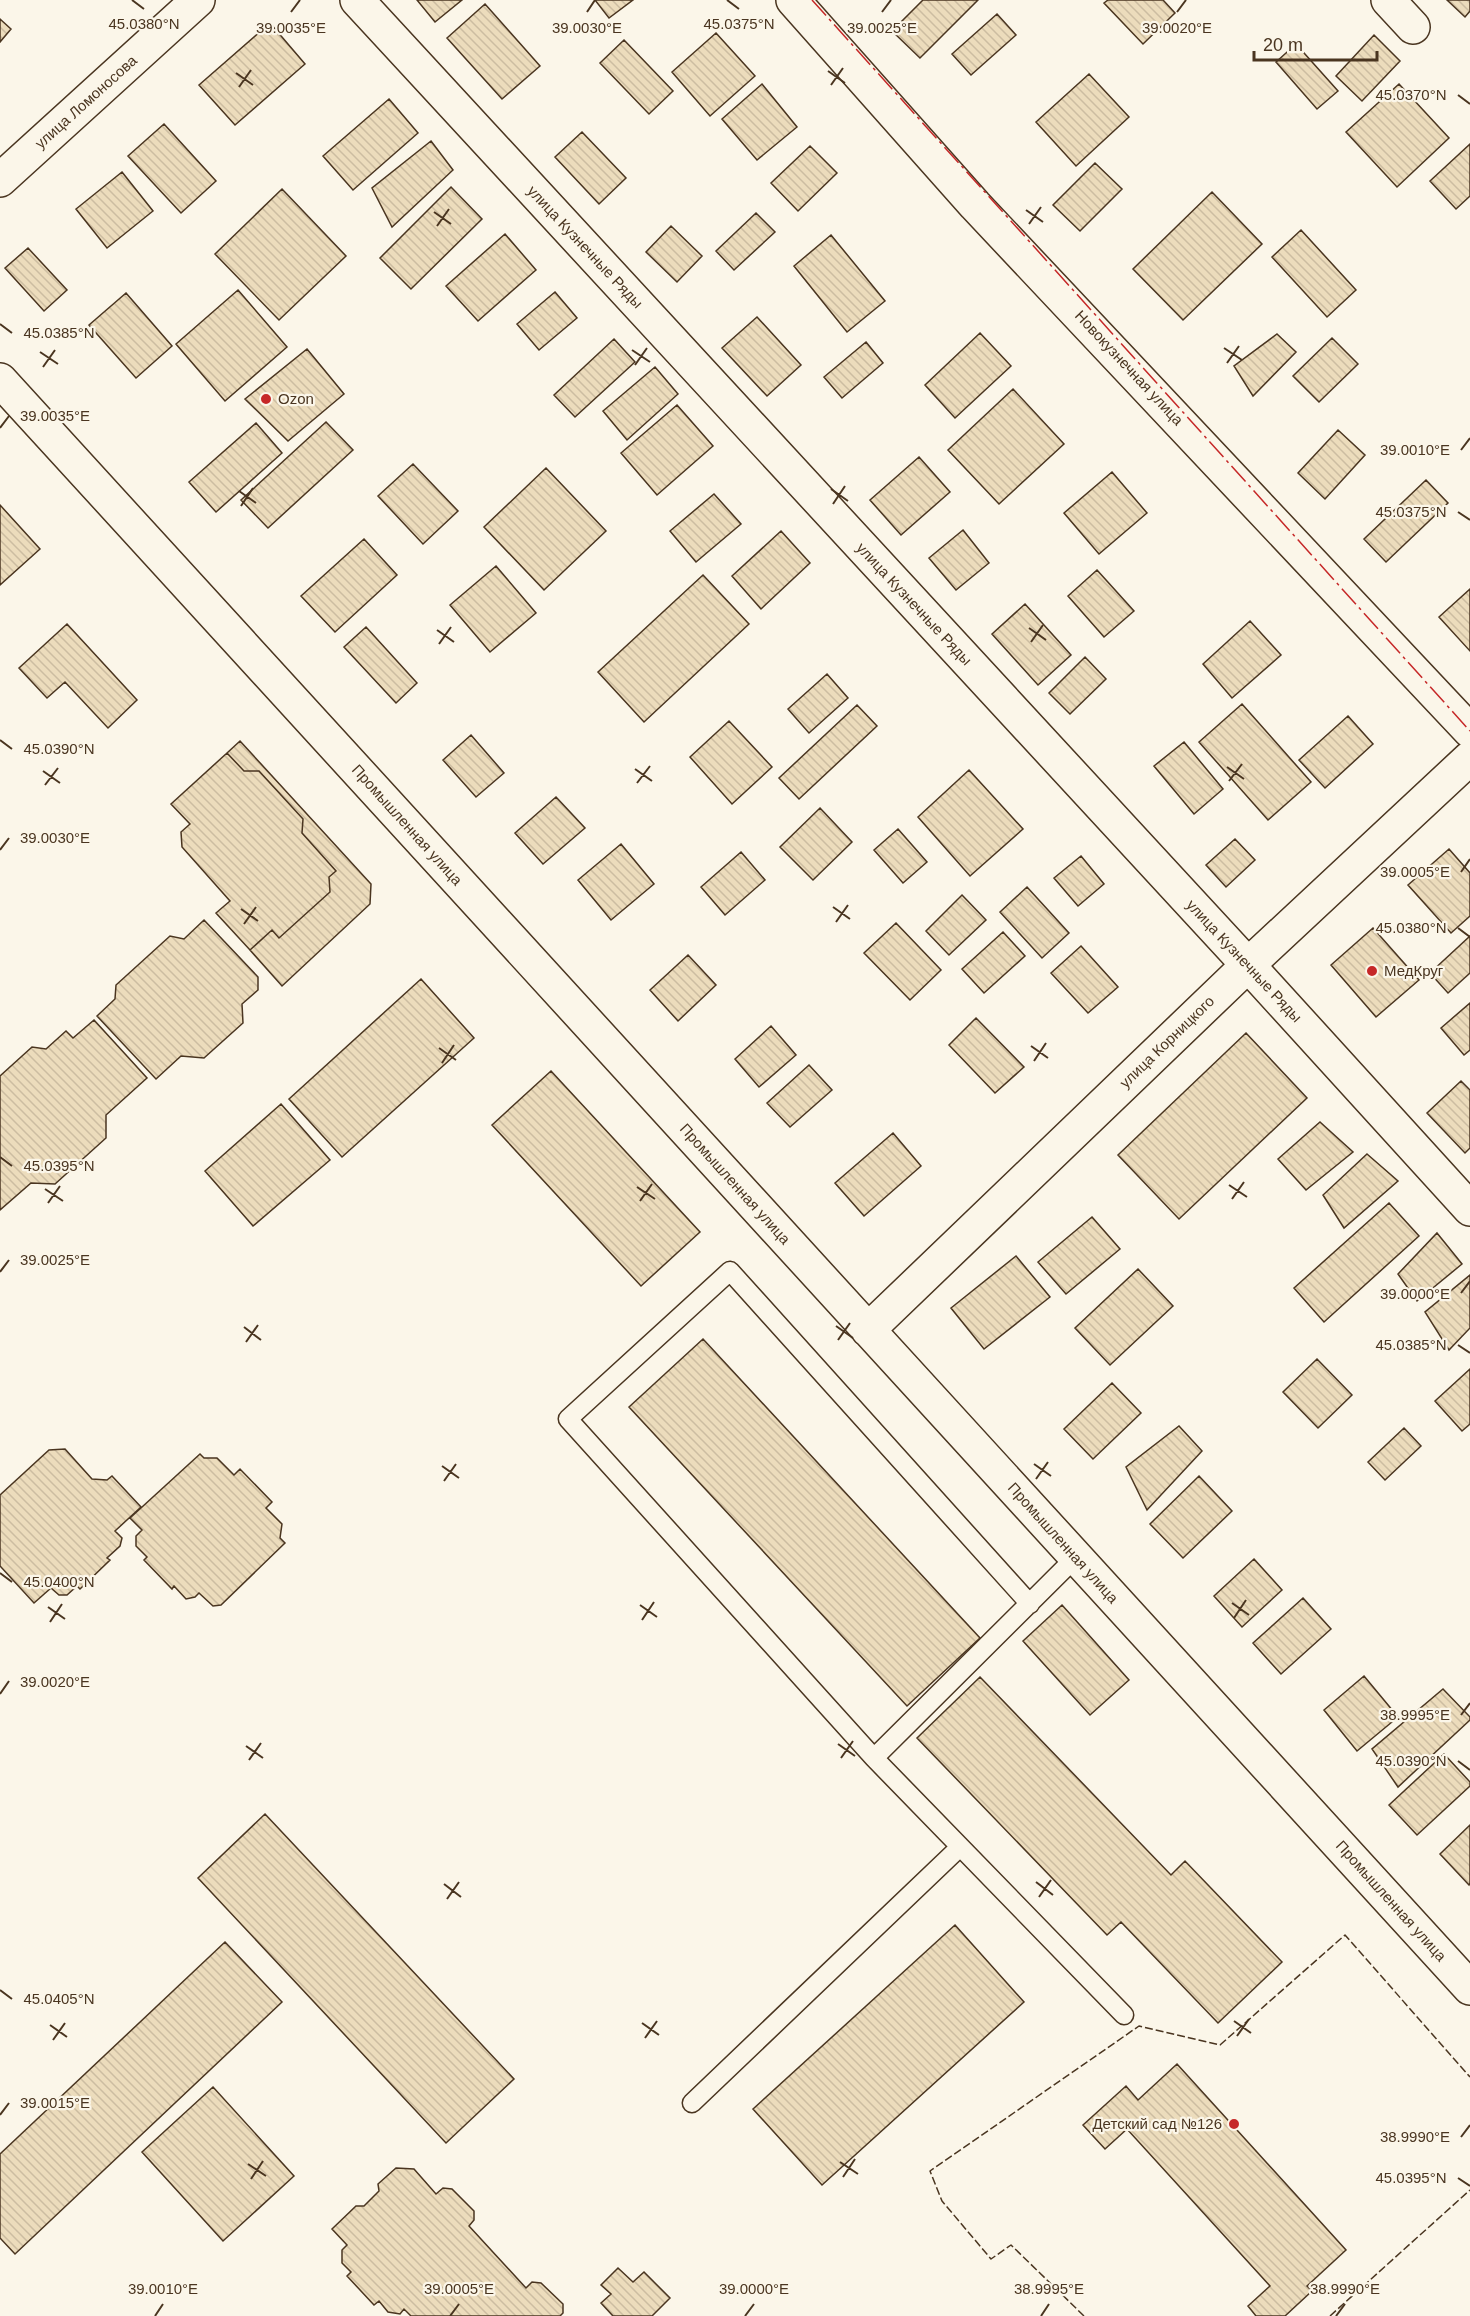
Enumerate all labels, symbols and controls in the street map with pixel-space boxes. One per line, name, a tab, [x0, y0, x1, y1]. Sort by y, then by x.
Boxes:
text: 45.0380°N	[108, 15, 180, 32]
text: 45.0375°N	[703, 15, 775, 32]
text: 39.0035°E	[256, 19, 326, 36]
text: 39.0030°E	[552, 19, 622, 36]
text: 39.0025°E	[847, 19, 917, 36]
text: 39.0020°E	[1142, 19, 1212, 36]
scale bar	[1254, 24, 1377, 62]
text: 20 m	[1263, 35, 1303, 55]
street label: улица Ломоносова	[31, 51, 141, 152]
text: 45.0370°N	[1375, 86, 1447, 103]
street label: улица Кузнечные Ряды	[524, 182, 647, 311]
street label: Новокузнечная улица	[1072, 307, 1187, 429]
text: 45.0385°N	[23, 324, 95, 341]
place label: Ozon	[278, 390, 314, 407]
marker: Ozon	[259, 392, 273, 406]
text: 39.0035°E	[20, 407, 90, 424]
text: 39.0010°E	[1380, 441, 1450, 458]
text: 45.0375°N	[1375, 503, 1447, 520]
street label: улица Кузнечные Ряды	[853, 539, 976, 668]
text: 45.0390°N	[23, 740, 95, 757]
street label: Промышленная улица	[349, 761, 466, 889]
text: 39.0030°E	[20, 829, 90, 846]
text: 39.0005°E	[1380, 863, 1450, 880]
street label: улица Кузнечные Ряды	[1183, 896, 1306, 1025]
text: 45.0380°N	[1375, 919, 1447, 936]
place label: МедКруг	[1384, 962, 1444, 979]
marker: МедКруг	[1365, 964, 1379, 978]
street label: улица Корницкого	[1116, 992, 1217, 1091]
street label: Промышленная улица	[677, 1120, 794, 1248]
text: 45.0395°N	[23, 1157, 95, 1174]
text: 39.0025°E	[20, 1251, 90, 1268]
text: 39.0000°E	[1380, 1285, 1450, 1302]
text: 45.0385°N	[1375, 1336, 1447, 1353]
street label: Промышленная улица	[1005, 1479, 1122, 1607]
text: 45.0400°N	[23, 1573, 95, 1590]
text: 39.0020°E	[20, 1673, 90, 1690]
text: 38.9995°E	[1380, 1706, 1450, 1723]
text: 45.0390°N	[1375, 1752, 1447, 1769]
street label: Промышленная улица	[1333, 1837, 1450, 1965]
text: 45.0405°N	[23, 1990, 95, 2007]
text: 39.0015°E	[20, 2094, 90, 2111]
place label: Детский сад №126	[1092, 2115, 1222, 2132]
marker: Детский сад №126	[1227, 2117, 1241, 2131]
text: 38.9990°E	[1380, 2128, 1450, 2145]
text: 45.0395°N	[1375, 2169, 1447, 2186]
text: 39.0010°E	[128, 2280, 198, 2297]
text: 39.0005°E	[424, 2280, 494, 2297]
text: 39.0000°E	[719, 2280, 789, 2297]
text: 38.9995°E	[1014, 2280, 1084, 2297]
text: 38.9990°E	[1310, 2280, 1380, 2297]

